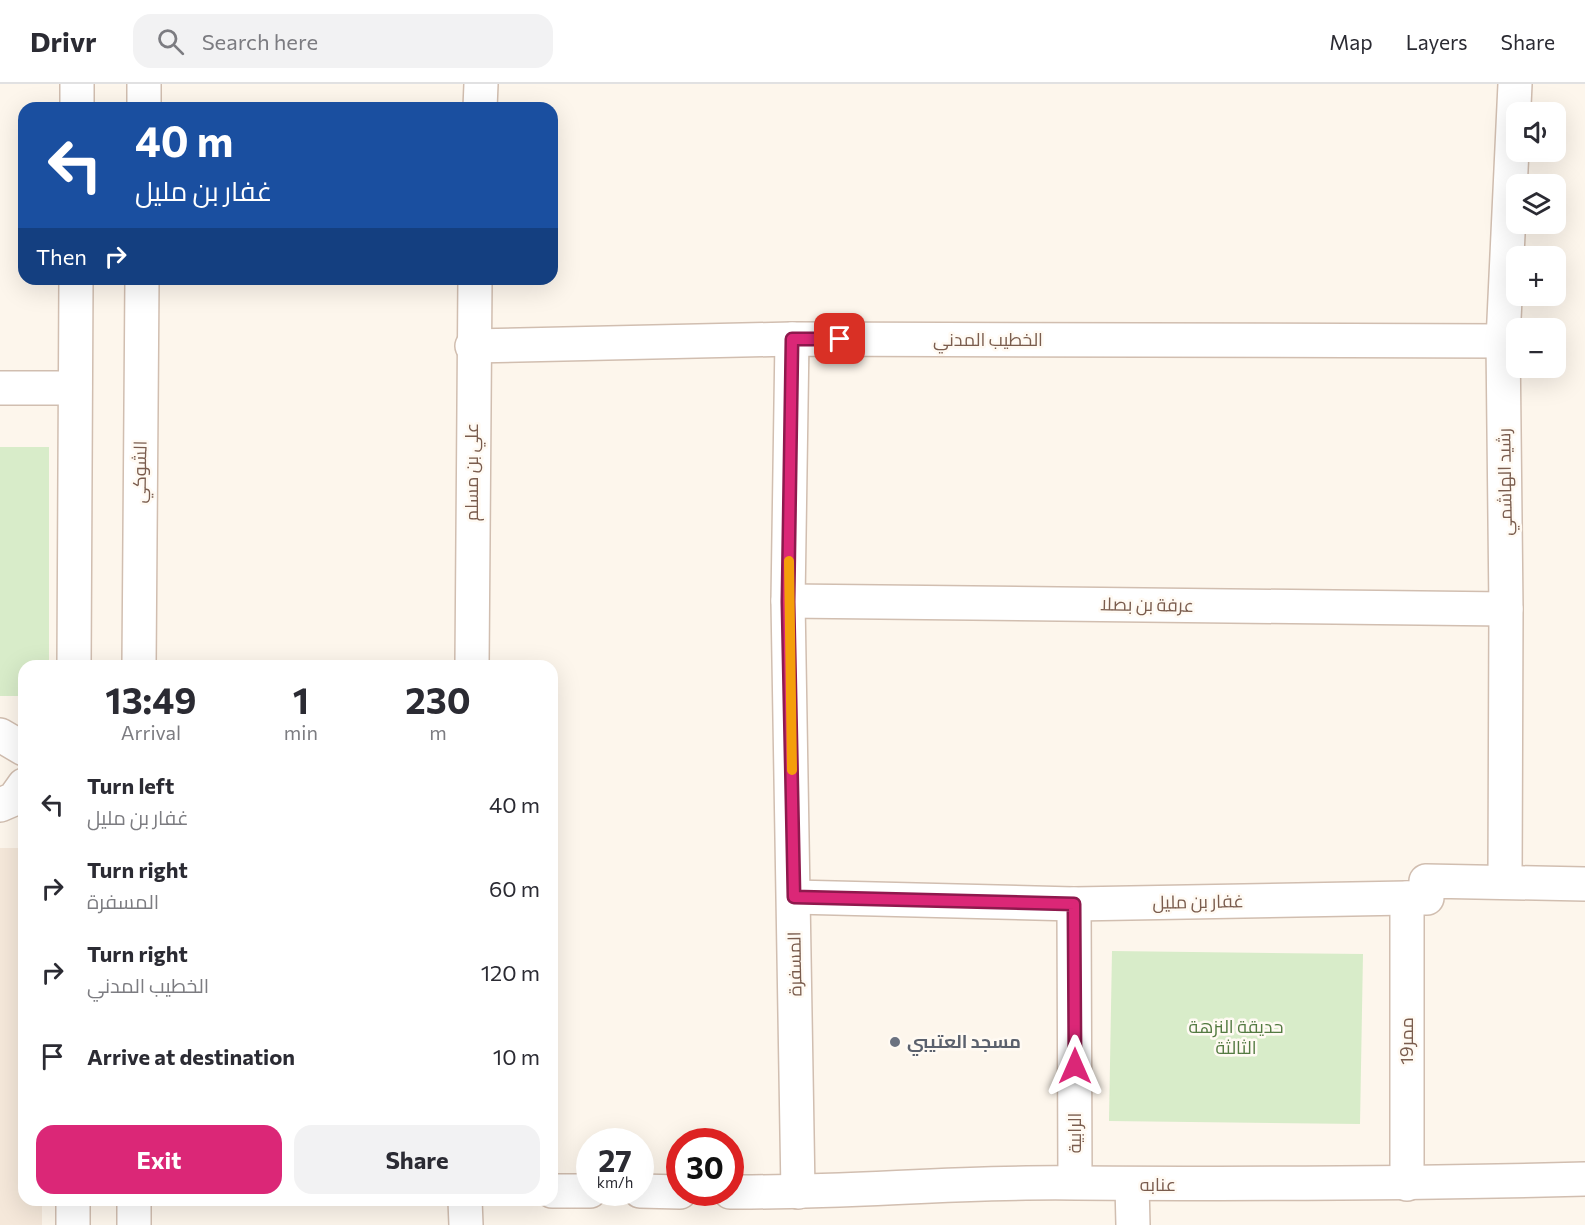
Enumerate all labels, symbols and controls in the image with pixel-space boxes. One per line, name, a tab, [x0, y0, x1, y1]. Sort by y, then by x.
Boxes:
search box	[133, 14, 553, 68]
text: Drivr	[30, 24, 97, 58]
icon: search	[154, 25, 187, 58]
text: Search here	[202, 28, 318, 55]
text: Map	[1329, 29, 1373, 54]
text: Layers	[1406, 29, 1468, 54]
text: Share	[1501, 29, 1555, 54]
map controls	[1506, 102, 1566, 378]
button: sound	[1506, 102, 1566, 162]
text: 40 m	[135, 114, 233, 166]
icon: left	[36, 126, 114, 204]
text: غفار بن مليل	[135, 174, 272, 207]
button: layers	[1506, 174, 1566, 234]
icon: right	[99, 240, 132, 273]
text: Then	[36, 243, 87, 270]
button: +	[1506, 246, 1566, 306]
pin	[814, 313, 865, 364]
button: −	[1506, 318, 1566, 378]
icon: arrive	[823, 322, 856, 355]
street label: الخطيب المدني	[933, 328, 1043, 354]
street label: علي بن مسلم	[460, 423, 486, 521]
street label: رشيد الهاشمي	[1492, 428, 1520, 536]
street label: الشوكي	[127, 440, 155, 504]
street label: عرفة بن بصلا	[1100, 592, 1194, 617]
text: 13:49	[105, 677, 196, 721]
text: 1	[293, 677, 309, 721]
text: 230	[405, 677, 471, 721]
text: Arrival	[121, 720, 181, 744]
text: min	[284, 720, 318, 744]
text: m	[429, 720, 447, 744]
text: Turn left	[87, 772, 174, 799]
icon: left	[36, 788, 69, 821]
text: 40 m	[489, 791, 540, 818]
text: غفار بن مليل	[87, 805, 189, 829]
text: Turn right	[87, 856, 188, 883]
icon: right	[36, 872, 69, 905]
text: 60 m	[489, 875, 540, 902]
text: المسفرة	[87, 889, 159, 913]
street label: غفار بن مليل	[1152, 889, 1244, 914]
street label: المسفرة	[782, 931, 807, 997]
text: Turn right	[87, 940, 188, 967]
icon: right	[36, 956, 69, 989]
text: 120 m	[481, 959, 540, 986]
text: الخطيب المدني	[87, 973, 209, 997]
park label: حديقة النزهة الثالثة	[1189, 1015, 1284, 1058]
street label: ممر19	[1395, 1017, 1418, 1065]
place label: مسجد العتيبي	[907, 1030, 1021, 1057]
position arrow	[1043, 1034, 1107, 1098]
marker: مسجد العتيبي	[888, 1035, 902, 1049]
icon: arrive	[36, 1040, 69, 1073]
text: Arrive at destination	[87, 1043, 295, 1070]
text: 10 m	[493, 1043, 540, 1070]
street label: الرابية	[1063, 1113, 1086, 1153]
button: Exit	[36, 1125, 282, 1194]
button: Share	[294, 1125, 540, 1194]
speed limit sign: 30	[666, 1128, 744, 1206]
text: 27	[598, 1141, 632, 1178]
text: km/h	[597, 1173, 633, 1191]
street label: عنابه	[1140, 1173, 1176, 1195]

